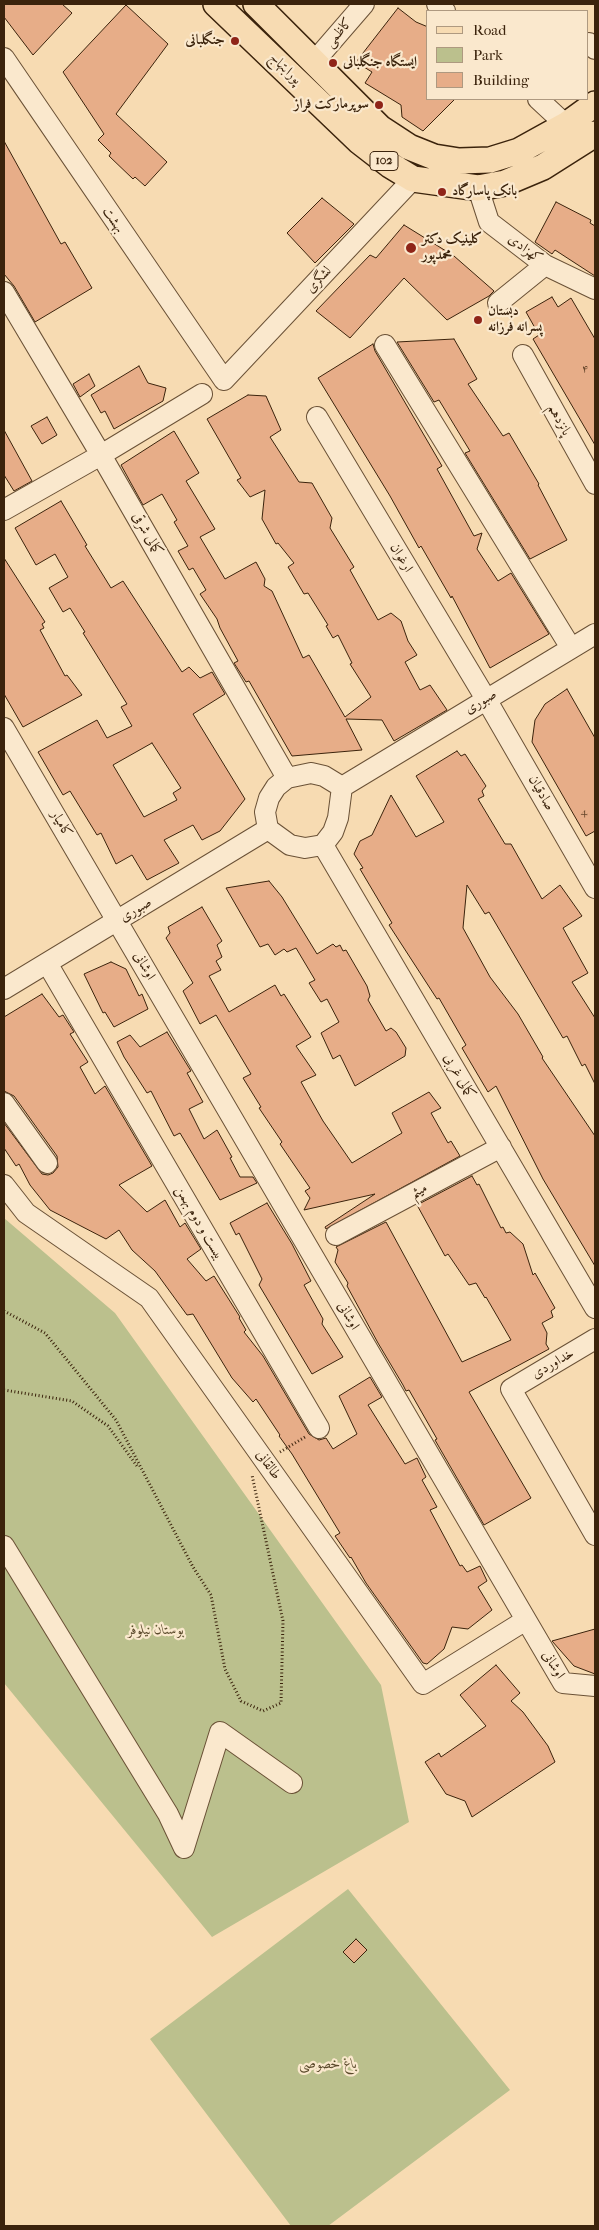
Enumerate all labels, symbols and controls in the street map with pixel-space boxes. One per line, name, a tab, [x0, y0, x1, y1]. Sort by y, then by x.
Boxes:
legend	[426, 10, 589, 100]
street label: کاظمی	[322, 15, 356, 51]
text: Road	[473, 21, 506, 39]
place label: جنگلبانی	[185, 33, 225, 49]
marker: جنگلبانی	[229, 35, 241, 47]
text: Park	[473, 46, 503, 64]
street label: پورابتهاج	[265, 50, 305, 88]
place label: ایستگاه جنگلبانی	[343, 55, 417, 71]
marker: ایستگاه جنگلبانی	[327, 57, 339, 69]
text: Building	[473, 71, 529, 89]
place label: سوپرمارکت فراز	[294, 97, 369, 113]
marker: سوپرمارکت فراز	[373, 99, 385, 111]
road number: 102	[370, 152, 398, 170]
place label: بانک پاسارگاد	[452, 184, 517, 200]
marker: بانک پاسارگاد	[436, 186, 448, 198]
street label: بهشت	[98, 204, 128, 236]
street label: کهزادی	[505, 231, 545, 267]
place label: کلینیک دکتر محمدپور	[422, 232, 482, 264]
marker: کلینیک دکتر محمدپور	[404, 241, 418, 255]
street label: لشگری	[303, 263, 335, 297]
place label: دبستان پسرانه فرزانه	[488, 304, 542, 336]
marker: دبستان پسرانه فرزانه	[472, 314, 484, 326]
house number: ۴	[582, 362, 588, 376]
street label: پانزدهم	[544, 401, 574, 439]
street label: کمالی شرقی	[128, 510, 166, 558]
street label: ارغوان	[386, 540, 416, 576]
street label: صبوری	[462, 686, 500, 718]
street label: صادقیان	[524, 772, 558, 814]
house number: 4	[581, 805, 587, 819]
street label: کامیار	[47, 807, 75, 841]
street label: صبوری	[117, 894, 155, 926]
street label: اوشانی	[129, 949, 159, 983]
street label: کمالی غربی	[439, 1051, 479, 1101]
street label: میثم	[408, 1180, 430, 1202]
street label: بیست و دوم بهمن	[171, 1183, 227, 1263]
street label: اوشانی	[333, 1299, 363, 1333]
street label: خداوردی	[529, 1345, 577, 1383]
street label: طالقانی	[252, 1447, 284, 1483]
park label: بوستان نیلوفر	[128, 1623, 184, 1639]
street label: اوشانی	[538, 1648, 568, 1682]
park label: باغ خصوصی	[299, 2057, 357, 2073]

